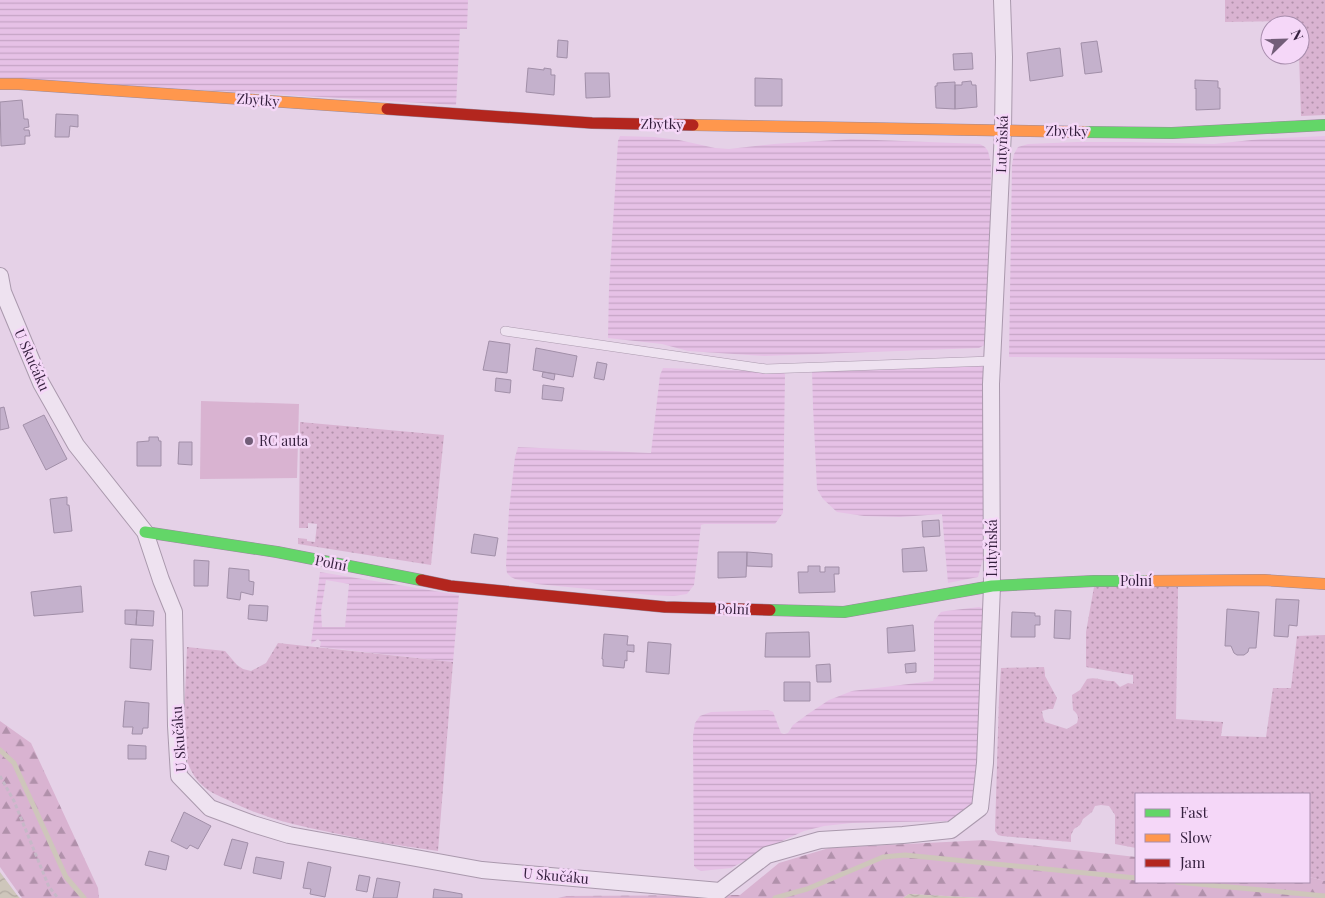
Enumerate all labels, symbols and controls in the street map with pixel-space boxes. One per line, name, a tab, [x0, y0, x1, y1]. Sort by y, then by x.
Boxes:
north arrow	[1260, 15, 1310, 65]
text: N	[1287, 26, 1308, 43]
street label: Zbytky	[236, 89, 280, 110]
street label: Zbytky	[640, 114, 684, 133]
street label: Lutyňská	[991, 115, 1012, 173]
street label: Zbytky	[1045, 121, 1089, 140]
street label: U Skučáku	[10, 326, 55, 394]
place label: RC auta	[259, 431, 308, 450]
marker: RC auta	[243, 435, 255, 447]
street label: Lutyňská	[982, 519, 1001, 577]
street label: Polní	[314, 550, 349, 575]
street label: Polní	[1120, 571, 1152, 590]
street label: Polní	[717, 598, 749, 619]
street label: U Skučáku	[167, 705, 190, 773]
legend	[1135, 793, 1310, 883]
text: Fast	[1180, 802, 1209, 822]
text: Slow	[1180, 827, 1212, 847]
text: Jam	[1179, 852, 1206, 872]
street label: U Skučáku	[522, 863, 590, 888]

